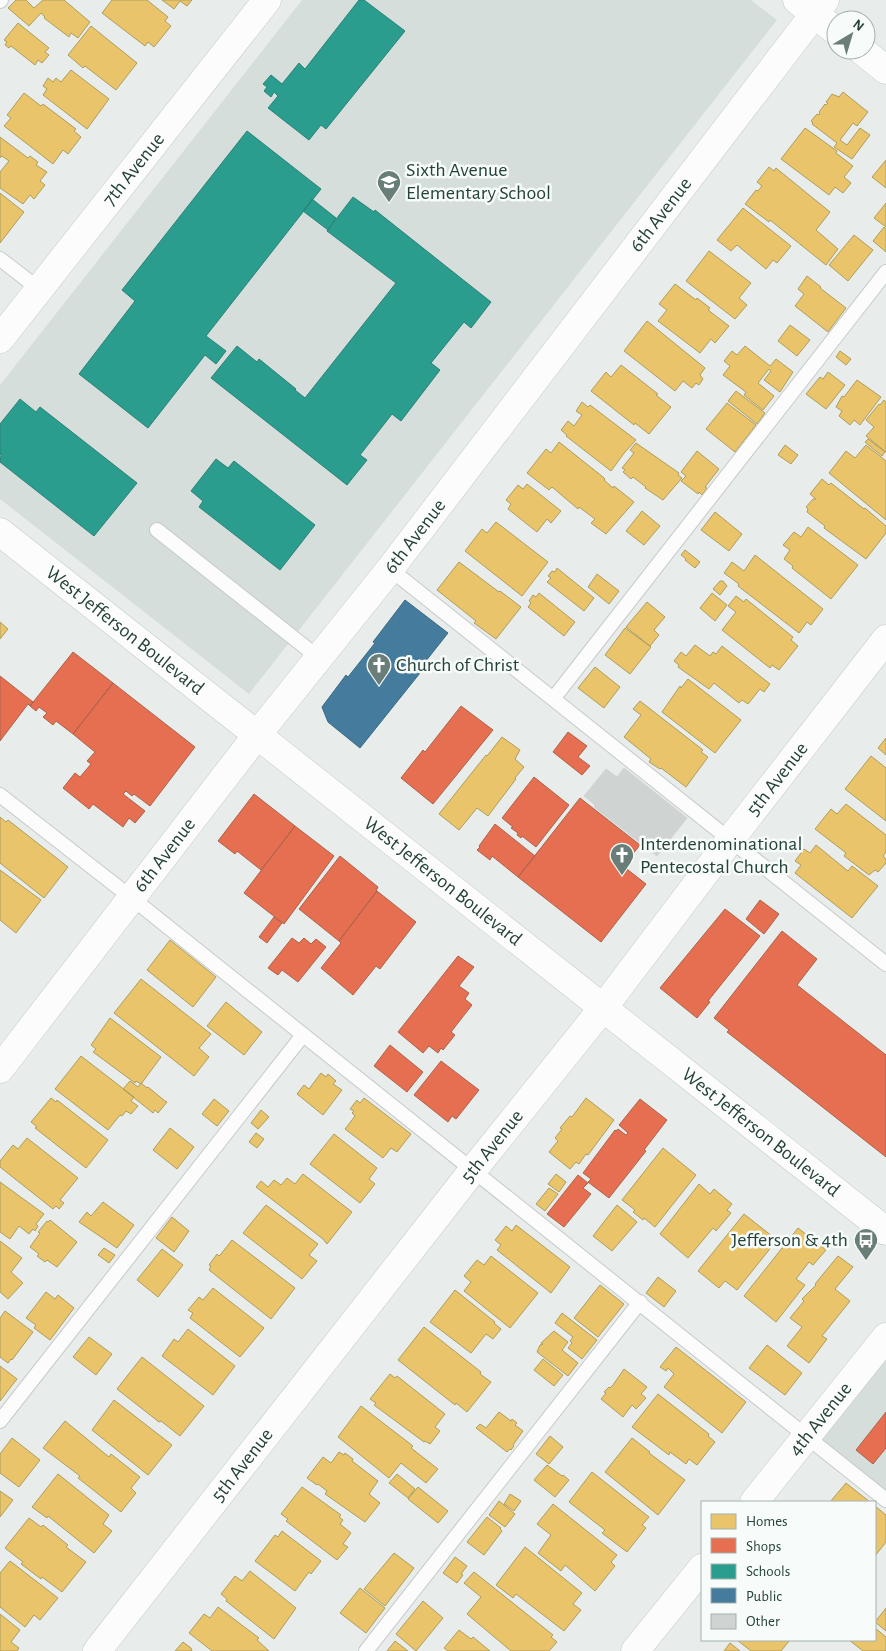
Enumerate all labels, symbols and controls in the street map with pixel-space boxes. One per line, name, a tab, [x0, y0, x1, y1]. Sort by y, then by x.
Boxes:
north arrow	[826, 10, 876, 60]
text: N	[850, 17, 867, 34]
street label: 7th Avenue	[99, 129, 168, 210]
place label: Sixth Avenue Elementary School	[406, 160, 551, 203]
school or university icon: Sixth Avenue Elementary School	[376, 169, 402, 203]
street label: 6th Avenue	[626, 174, 695, 256]
street label: 6th Avenue	[380, 496, 449, 578]
street label: West Jefferson Boulevard	[42, 562, 208, 699]
church icon: Church of Christ	[366, 652, 392, 686]
place label: Church of Christ	[396, 655, 520, 675]
street label: 5th Avenue	[743, 739, 812, 819]
street label: West Jefferson Boulevard	[360, 813, 526, 950]
street label: 6th Avenue	[130, 814, 199, 896]
place label: Interdenominational Pentecostal Church	[640, 834, 803, 877]
church icon: Interdenominational Pentecostal Church	[609, 842, 635, 876]
street label: West Jefferson Boulevard	[678, 1064, 844, 1201]
street label: 5th Avenue	[457, 1106, 527, 1186]
bus stop icon: Jefferson & 4th	[853, 1227, 879, 1261]
place label: Jefferson & 4th	[731, 1230, 848, 1250]
street label: 4th Avenue	[785, 1379, 856, 1460]
street label: 5th Avenue	[208, 1425, 277, 1505]
legend	[701, 1501, 876, 1641]
text: Homes	[746, 1514, 788, 1529]
text: Shops	[746, 1539, 781, 1554]
text: Schools	[746, 1564, 790, 1579]
text: Public	[746, 1589, 782, 1604]
text: Other	[746, 1614, 780, 1629]

